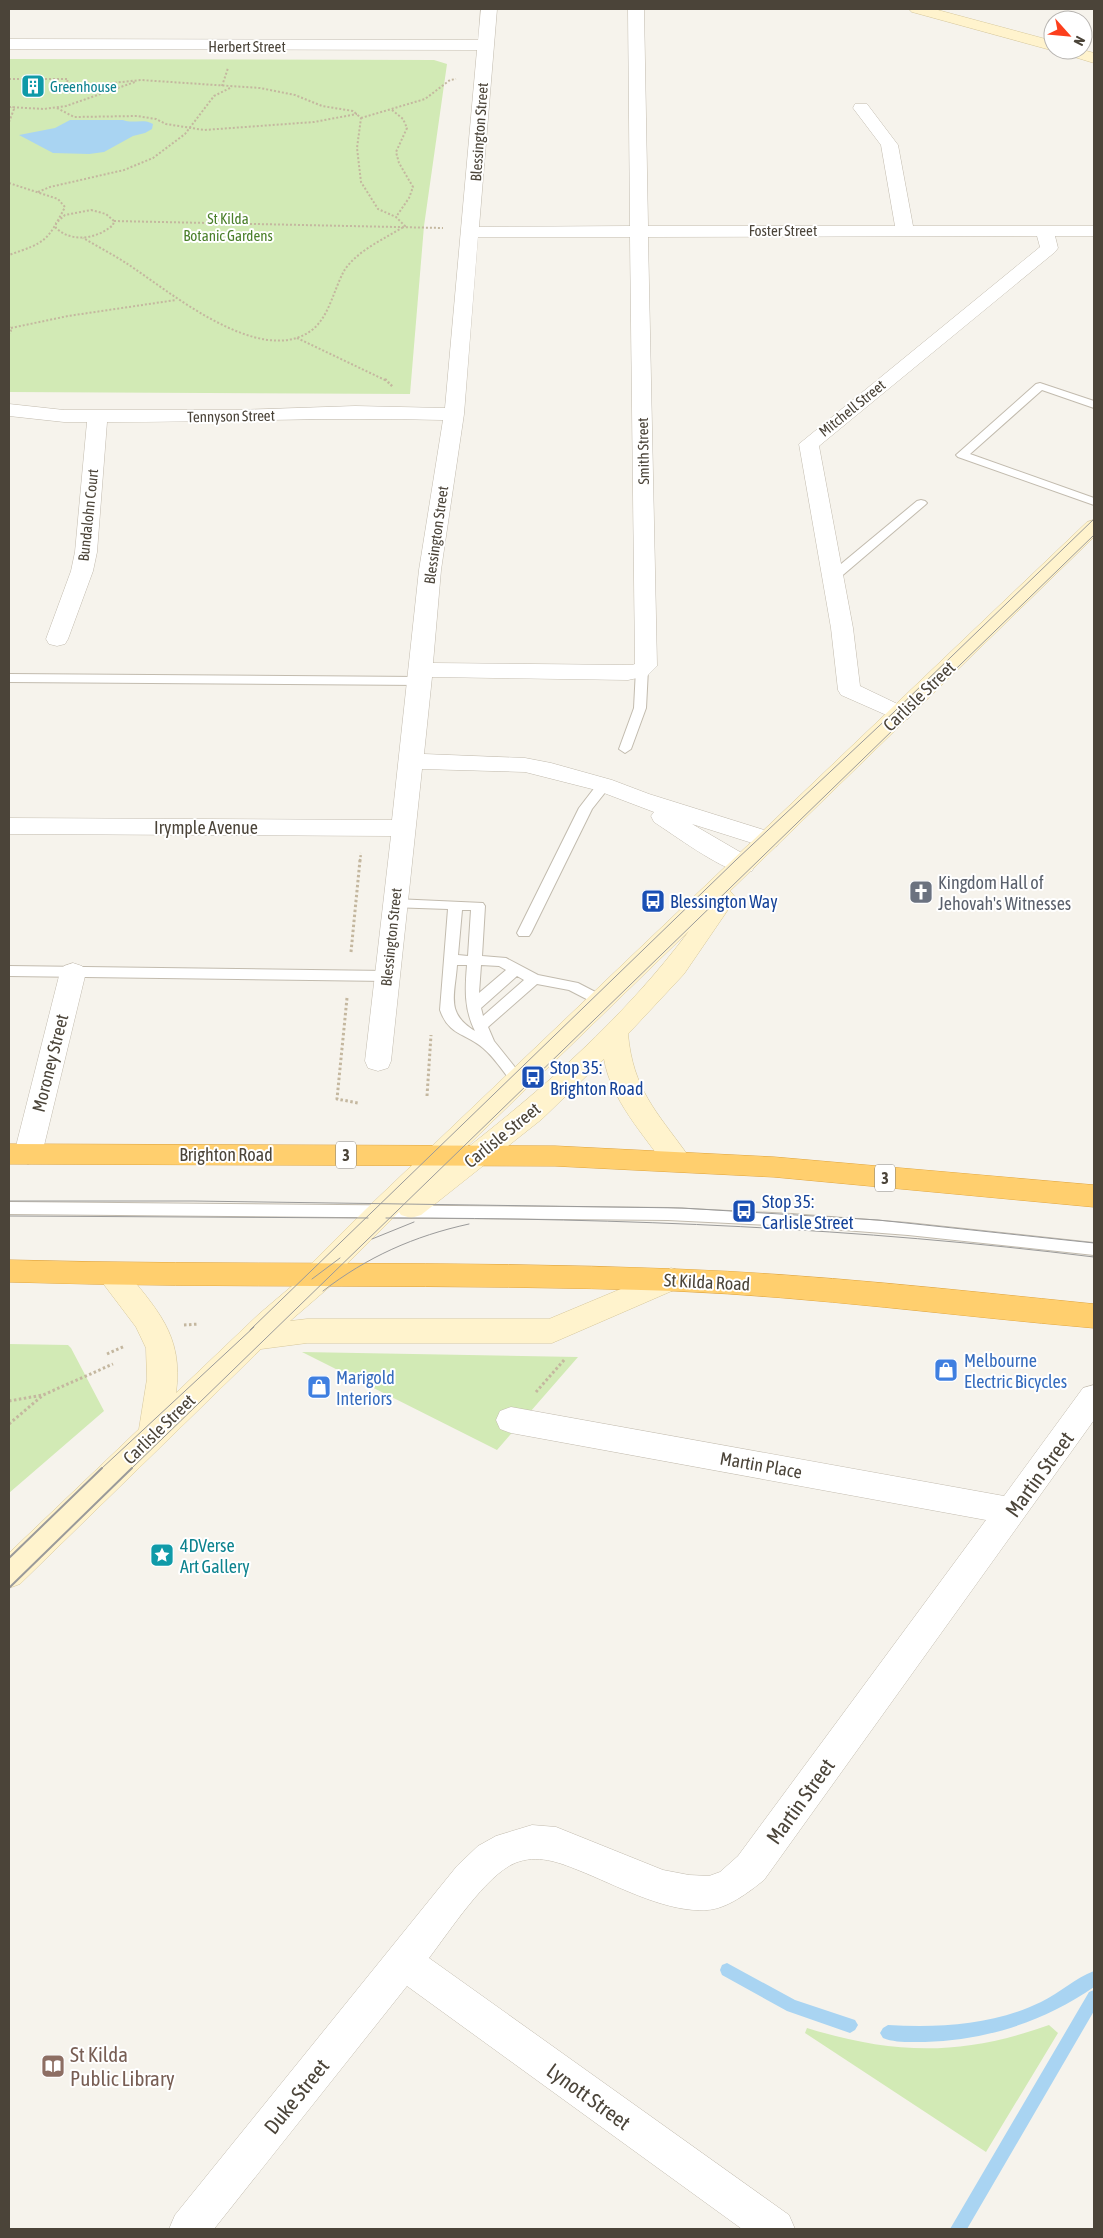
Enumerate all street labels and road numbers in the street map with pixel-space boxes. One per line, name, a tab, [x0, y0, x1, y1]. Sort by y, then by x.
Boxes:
street label: Herbert Street	[208, 38, 286, 55]
street label: Blessington Street	[467, 82, 491, 182]
street label: Foster Street	[749, 222, 817, 239]
street label: Mitchell Street	[815, 376, 889, 440]
street label: Tennyson Street	[187, 407, 275, 425]
street label: Smith Street	[634, 417, 652, 485]
street label: Bundalohn Court	[75, 468, 101, 562]
street label: Blessington Street	[421, 485, 451, 585]
street label: Carlisle Street	[879, 657, 959, 735]
street label: Irymple Avenue	[154, 817, 258, 838]
street label: Blessington Street	[377, 887, 405, 987]
street label: Moroney Street	[28, 1012, 72, 1114]
street label: Carlisle Street	[460, 1098, 544, 1172]
road number: 3	[336, 1142, 356, 1168]
street label: Brighton Road	[179, 1144, 273, 1165]
road number: 3	[875, 1164, 895, 1192]
street label: St Kilda Road	[663, 1269, 751, 1295]
street label: Carlisle Street	[119, 1390, 199, 1468]
street label: Martin Street	[1000, 1427, 1078, 1521]
street label: Martin Place	[718, 1447, 804, 1483]
street label: Martin Street	[761, 1754, 839, 1848]
street label: Duke Street	[259, 2054, 333, 2138]
street label: Lynott Street	[543, 2058, 635, 2134]

